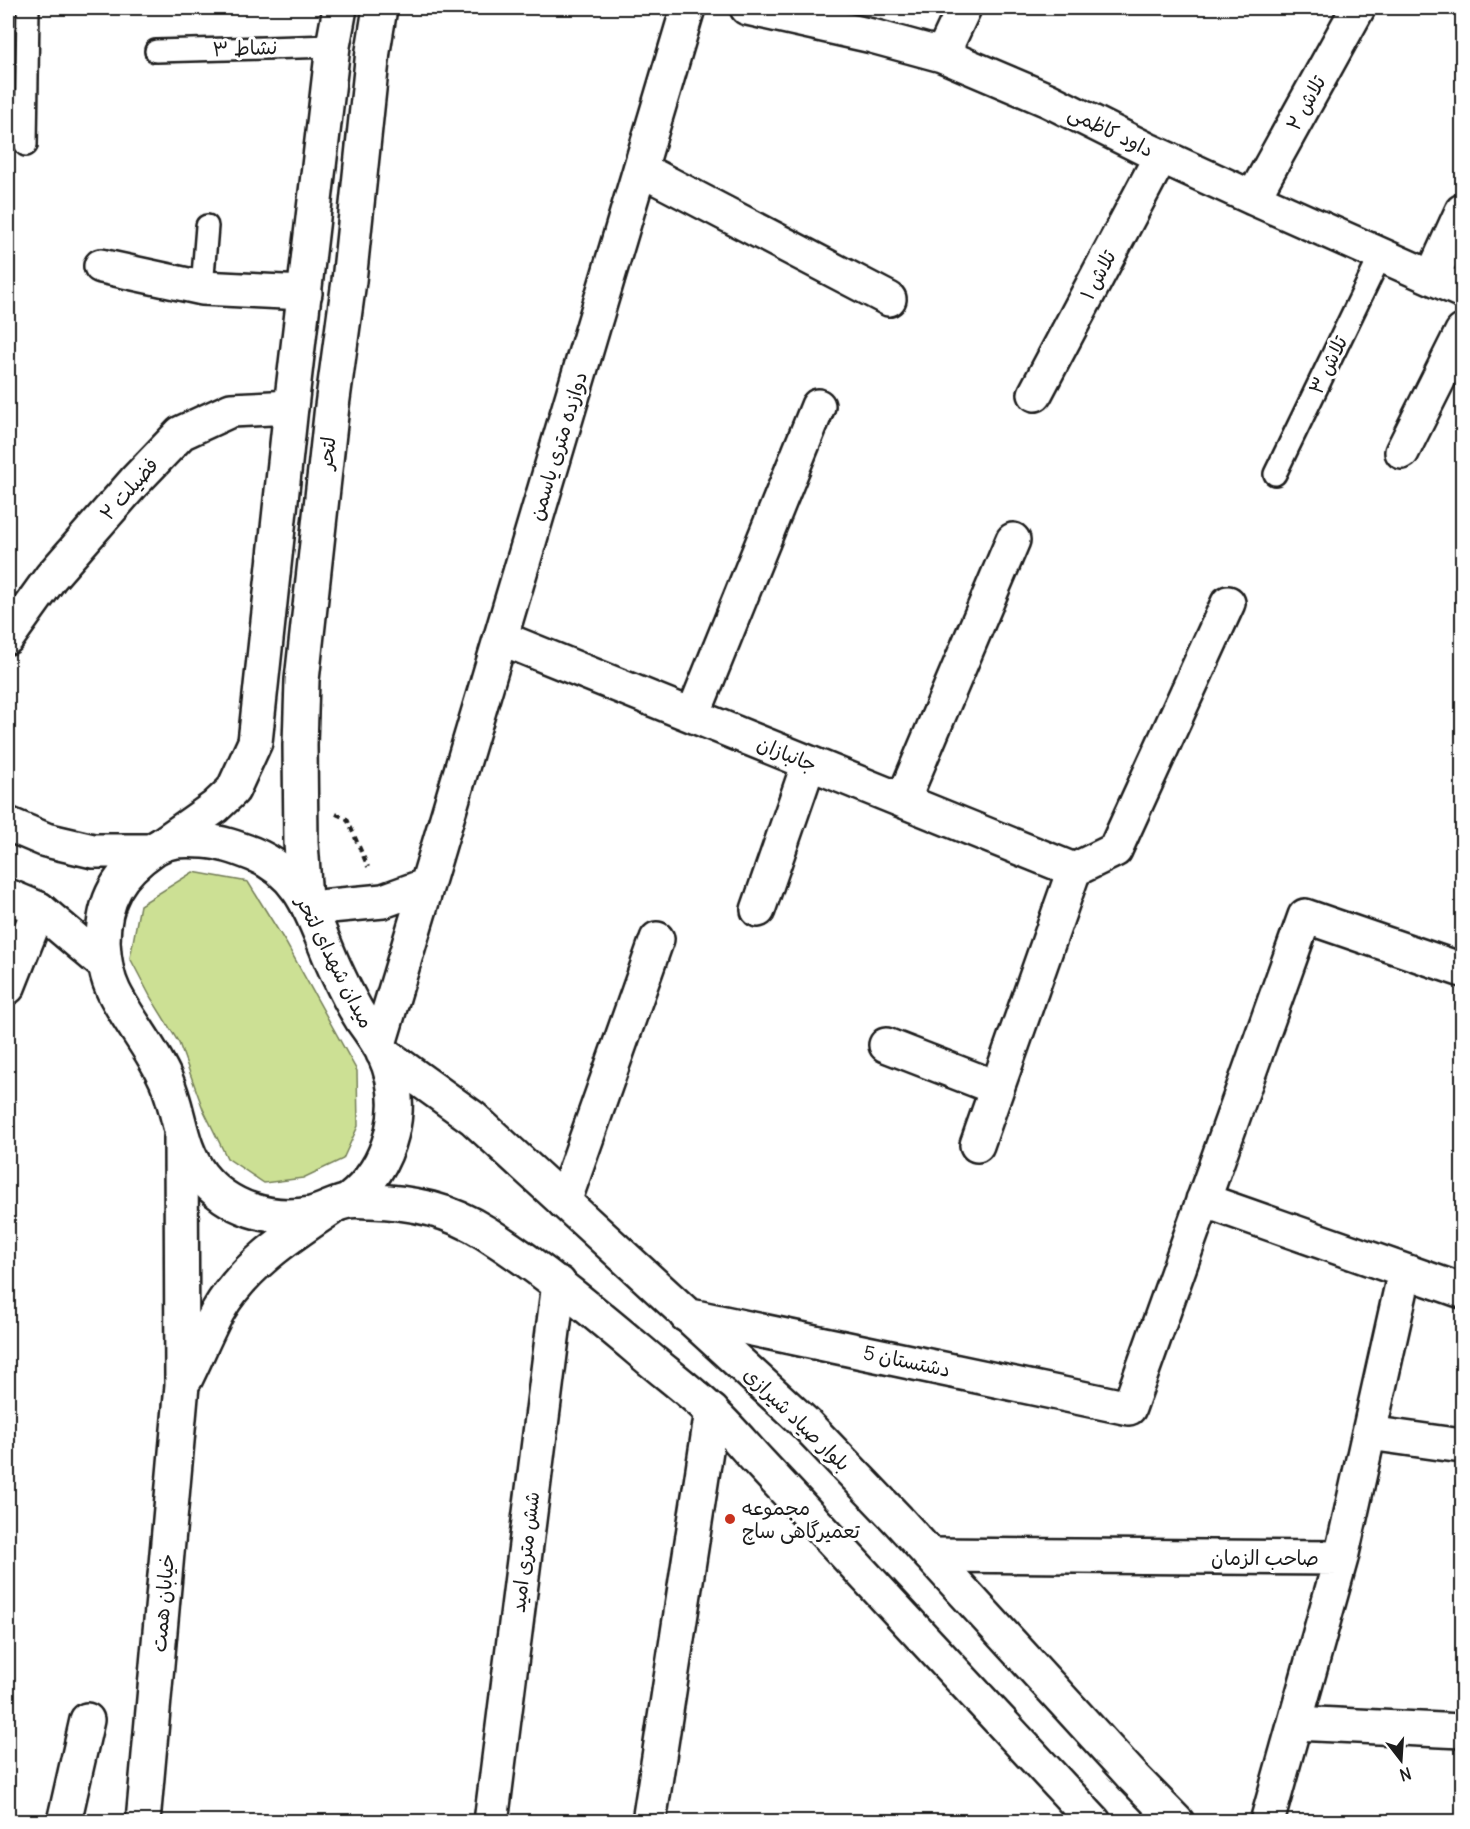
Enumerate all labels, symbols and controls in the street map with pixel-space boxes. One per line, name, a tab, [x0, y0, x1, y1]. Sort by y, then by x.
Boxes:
street label: نشاط ۳	[212, 34, 278, 61]
street label: تلاش ۲	[1280, 71, 1331, 135]
street label: داود کاظمی	[1064, 99, 1158, 163]
street label: تلاش ۱	[1074, 245, 1121, 304]
street label: تلاش ۳	[1303, 331, 1352, 398]
street label: دوازده متری یاسمن	[523, 368, 592, 523]
street label: لتحر	[312, 435, 341, 472]
street label: فضیلت ۲	[94, 452, 163, 525]
street label: جانبازان	[754, 730, 821, 777]
street label: میدان شهدای لتحر	[290, 890, 379, 1032]
street label: دشتستان 5	[861, 1339, 953, 1382]
street label: بلوار صیاد شیرازی	[739, 1361, 856, 1476]
street label: شش متری امید	[505, 1490, 544, 1614]
place label: مجموعه تعمیرگاهی ساچ	[742, 1495, 860, 1545]
marker: مجموعه تعمیرگاهی ساچ	[723, 1512, 737, 1526]
street label: صاحب الزمان	[1211, 1545, 1319, 1570]
street label: خیابان همت	[146, 1553, 179, 1653]
north arrow	[1371, 1730, 1431, 1790]
text: N	[1397, 1763, 1414, 1786]

